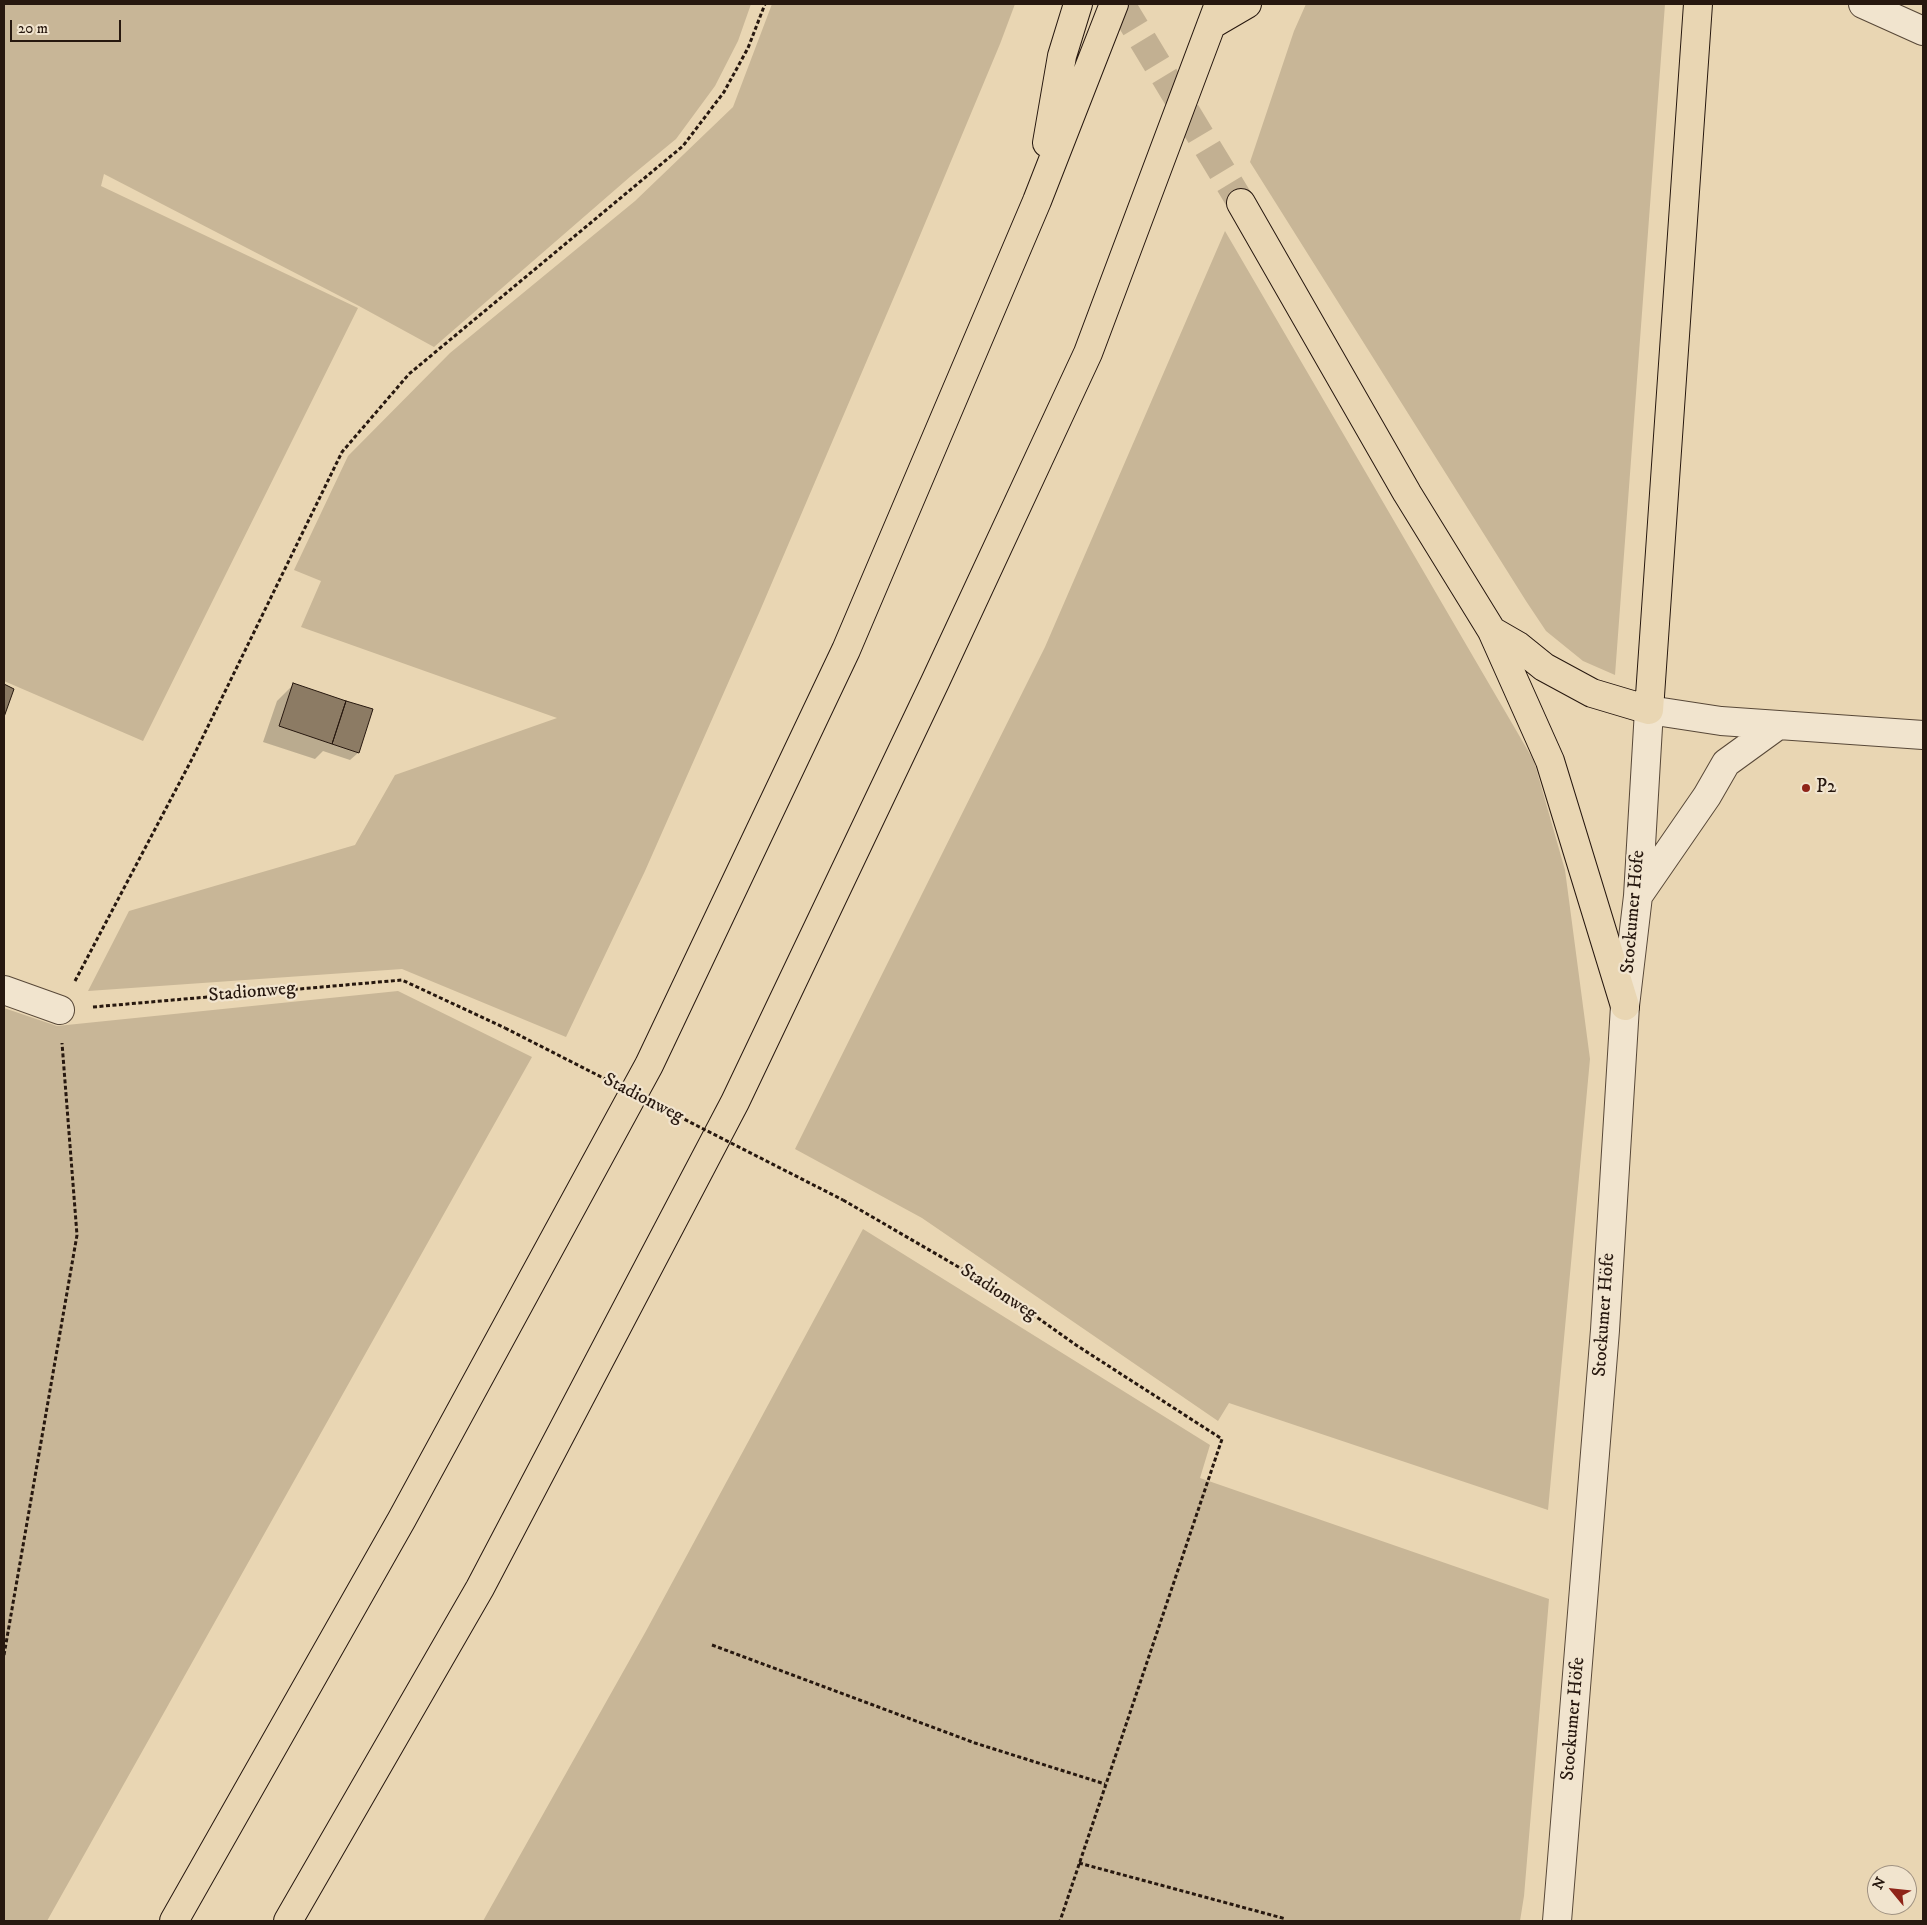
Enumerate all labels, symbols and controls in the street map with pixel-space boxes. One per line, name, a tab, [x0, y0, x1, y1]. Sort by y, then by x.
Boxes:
scale bar	[12, 10, 124, 42]
text: 20 m	[18, 19, 48, 38]
place label: P2	[1816, 777, 1836, 799]
marker: P2	[1800, 782, 1812, 794]
street label: Stockumer Höfe	[1617, 849, 1651, 975]
street label: Stadionweg	[208, 978, 296, 1008]
street label: Stadionweg	[599, 1069, 687, 1129]
street label: Stockumer Höfe	[1589, 1252, 1621, 1378]
street label: Stadionweg	[955, 1260, 1041, 1326]
street label: Stockumer Höfe	[1557, 1656, 1591, 1782]
north arrow	[1867, 1865, 1917, 1915]
text: N	[1869, 1874, 1890, 1893]

